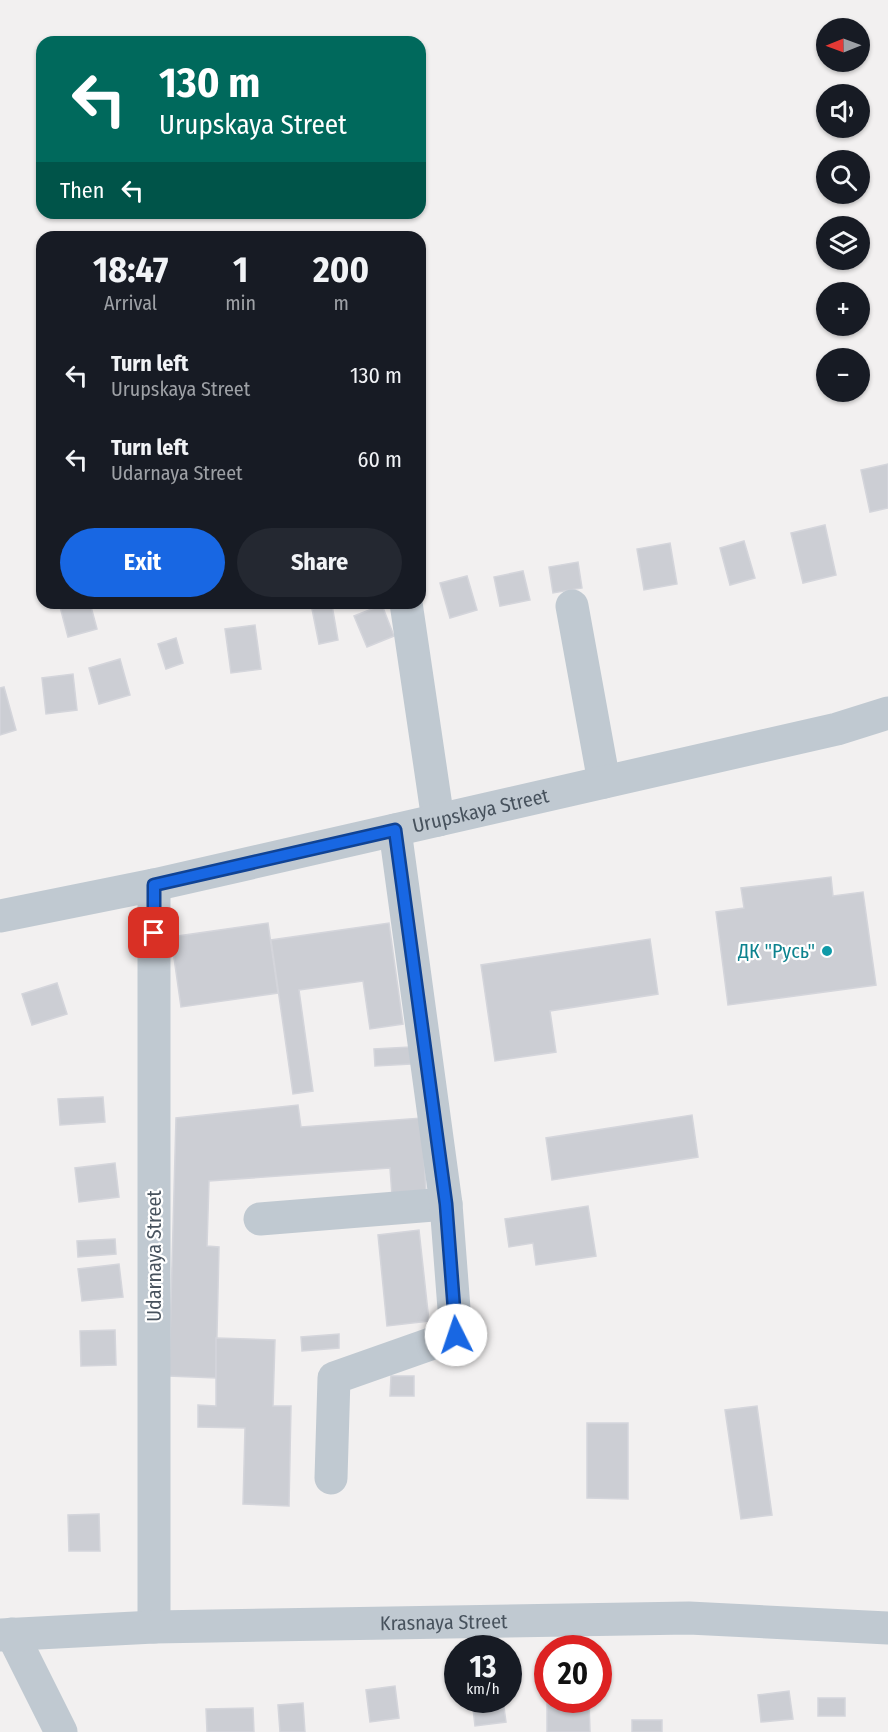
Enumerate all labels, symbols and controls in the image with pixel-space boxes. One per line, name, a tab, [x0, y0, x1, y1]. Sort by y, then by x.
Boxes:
north arrow	[816, 18, 870, 72]
map controls	[816, 18, 870, 402]
text: 130 m	[159, 58, 260, 108]
icon: left	[60, 60, 138, 138]
button: sound	[816, 84, 870, 138]
text: Urupskaya Street	[159, 109, 347, 141]
button: search	[816, 150, 870, 204]
icon: left	[116, 174, 149, 207]
text: Then	[60, 177, 104, 204]
button: layers	[816, 216, 870, 270]
text: 18:47	[93, 248, 168, 292]
text: 1	[233, 248, 248, 292]
text: 200	[313, 248, 369, 292]
button: +	[816, 282, 870, 336]
text: Arrival	[104, 291, 157, 315]
text: min	[225, 291, 256, 315]
text: m	[333, 291, 349, 315]
button: −	[816, 348, 870, 402]
text: Turn left	[111, 350, 189, 377]
icon: left	[60, 359, 93, 392]
text: 130 m	[350, 362, 402, 389]
text: Urupskaya Street	[111, 377, 250, 401]
text: Turn left	[111, 434, 189, 461]
icon: left	[60, 443, 93, 476]
text: 60 m	[358, 446, 402, 473]
text: Udarnaya Street	[111, 461, 243, 485]
button: Exit	[60, 528, 225, 597]
button: Share	[237, 528, 402, 597]
street label: Urupskaya Street	[410, 783, 552, 838]
pin	[128, 907, 179, 958]
icon: arrive	[137, 916, 170, 949]
place label: ДК "Русь"	[737, 939, 815, 963]
marker: ДК "Русь"	[820, 944, 834, 958]
street label: Udarnaya Street	[142, 1190, 166, 1322]
position arrow	[424, 1303, 488, 1367]
street label: Krasnaya Street	[380, 1609, 508, 1635]
speed limit sign: 20	[534, 1635, 612, 1713]
text: 13	[470, 1649, 496, 1685]
text: km/h	[466, 1680, 500, 1698]

